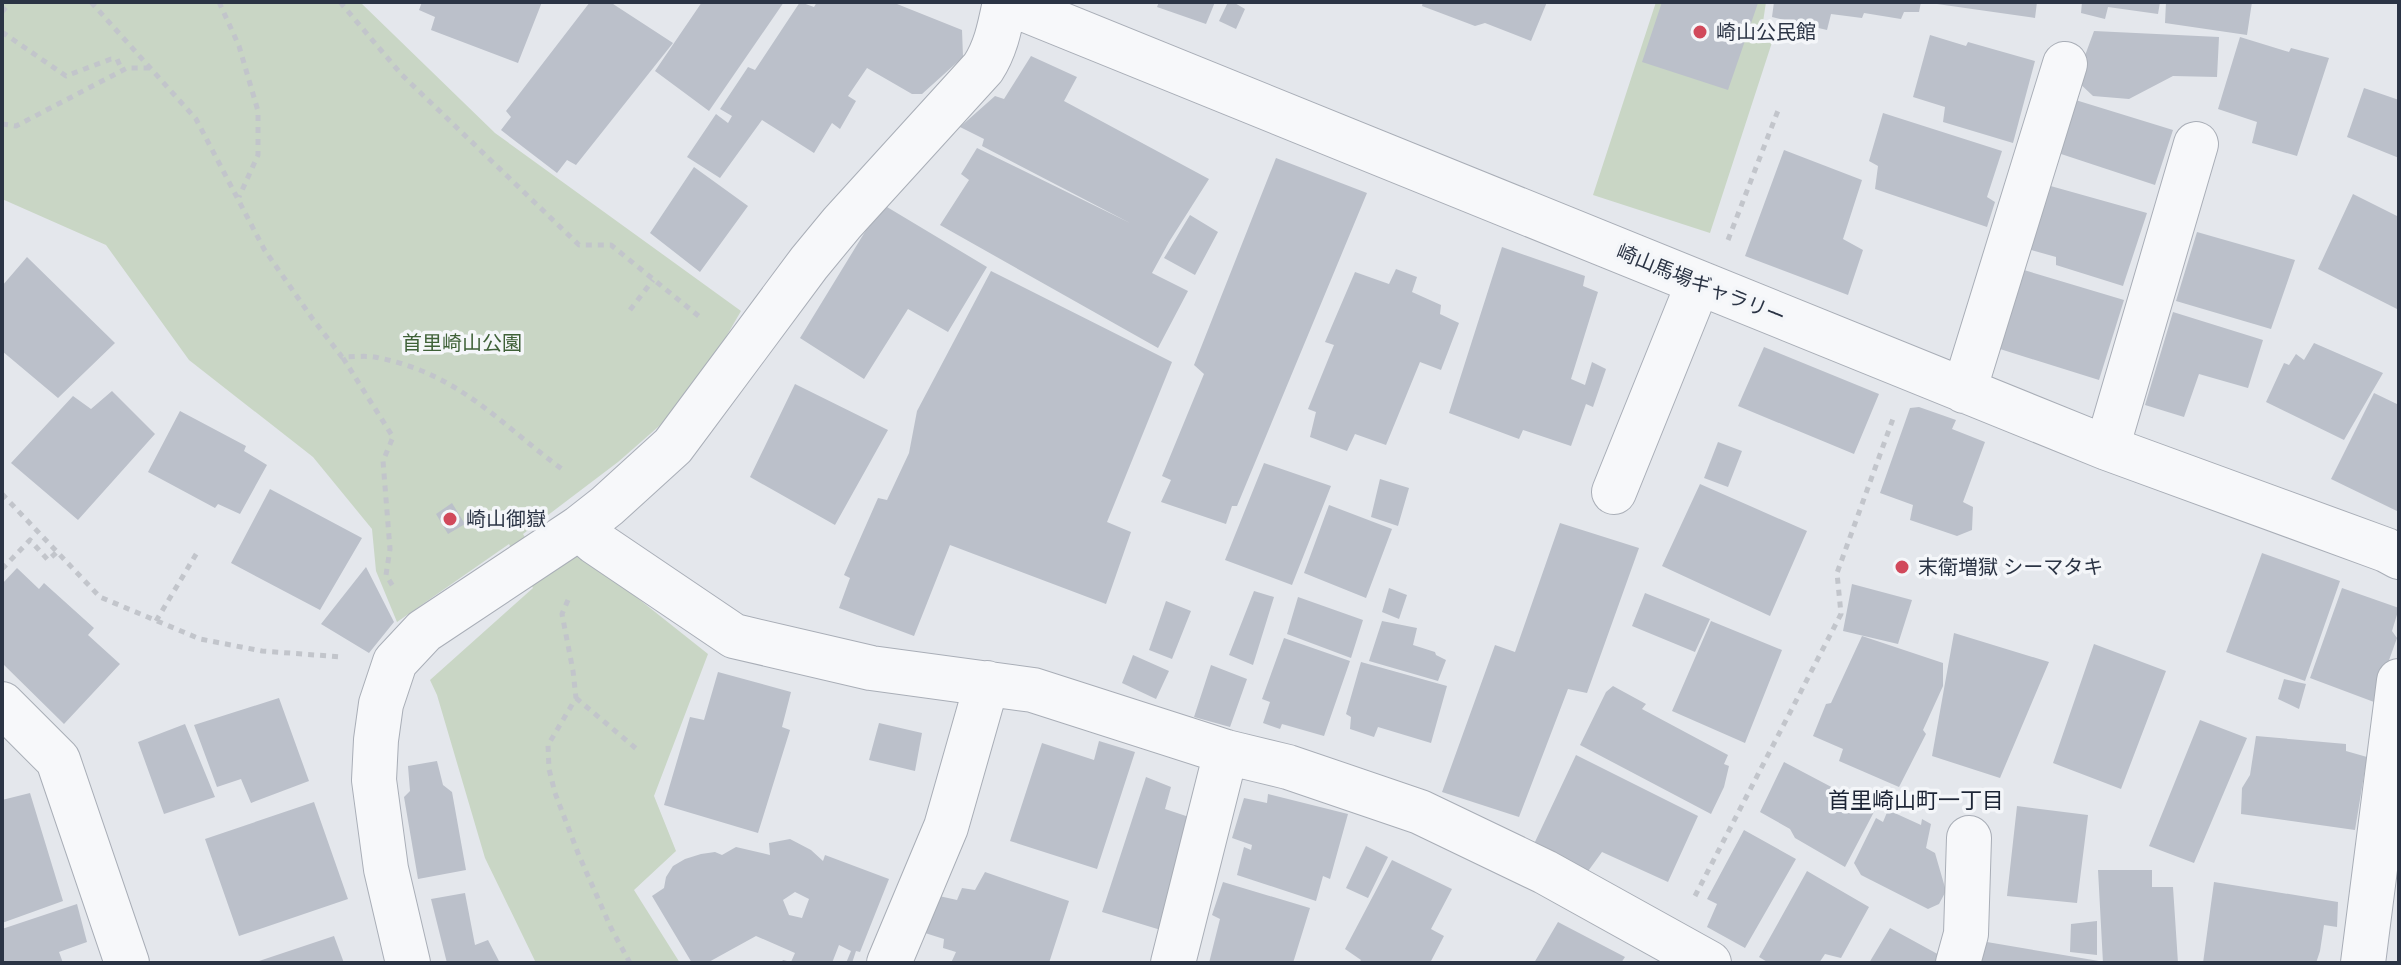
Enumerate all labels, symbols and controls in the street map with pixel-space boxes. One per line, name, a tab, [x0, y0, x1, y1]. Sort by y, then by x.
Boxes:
place label: 崎山公民館	[1716, 19, 1816, 45]
marker: 崎山公民館	[1691, 23, 1709, 41]
street label: 崎山馬場ギャラリー	[1613, 238, 1789, 330]
park label: 首里崎山公園	[402, 330, 522, 356]
place label: 崎山御嶽	[466, 506, 546, 532]
marker: 崎山御嶽	[441, 510, 459, 528]
place label: 末衛増獄 シーマタキ	[1918, 554, 2103, 580]
marker: 末衛増獄 シーマタキ	[1893, 558, 1911, 576]
district label: 首里崎山町一丁目	[1828, 786, 2004, 814]

